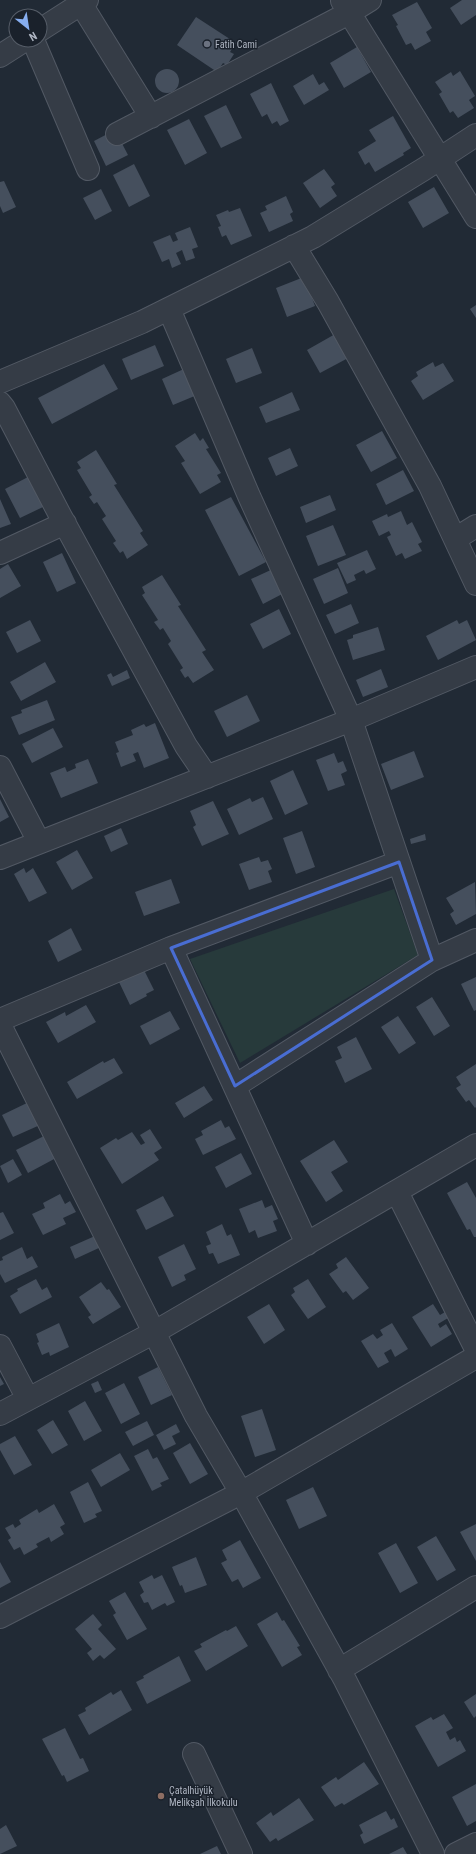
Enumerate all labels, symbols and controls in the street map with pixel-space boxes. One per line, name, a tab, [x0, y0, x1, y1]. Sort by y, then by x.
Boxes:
north arrow	[8, 8, 48, 48]
text: N	[26, 29, 39, 44]
marker: Fatih Cami	[202, 39, 212, 49]
place label: Fatih Cami	[215, 39, 257, 50]
place label: Çatalhüyük Melikşah İlkokulu	[169, 1785, 238, 1808]
marker: Çatalhüyük Melikşah İlkokulu	[156, 1791, 166, 1801]

